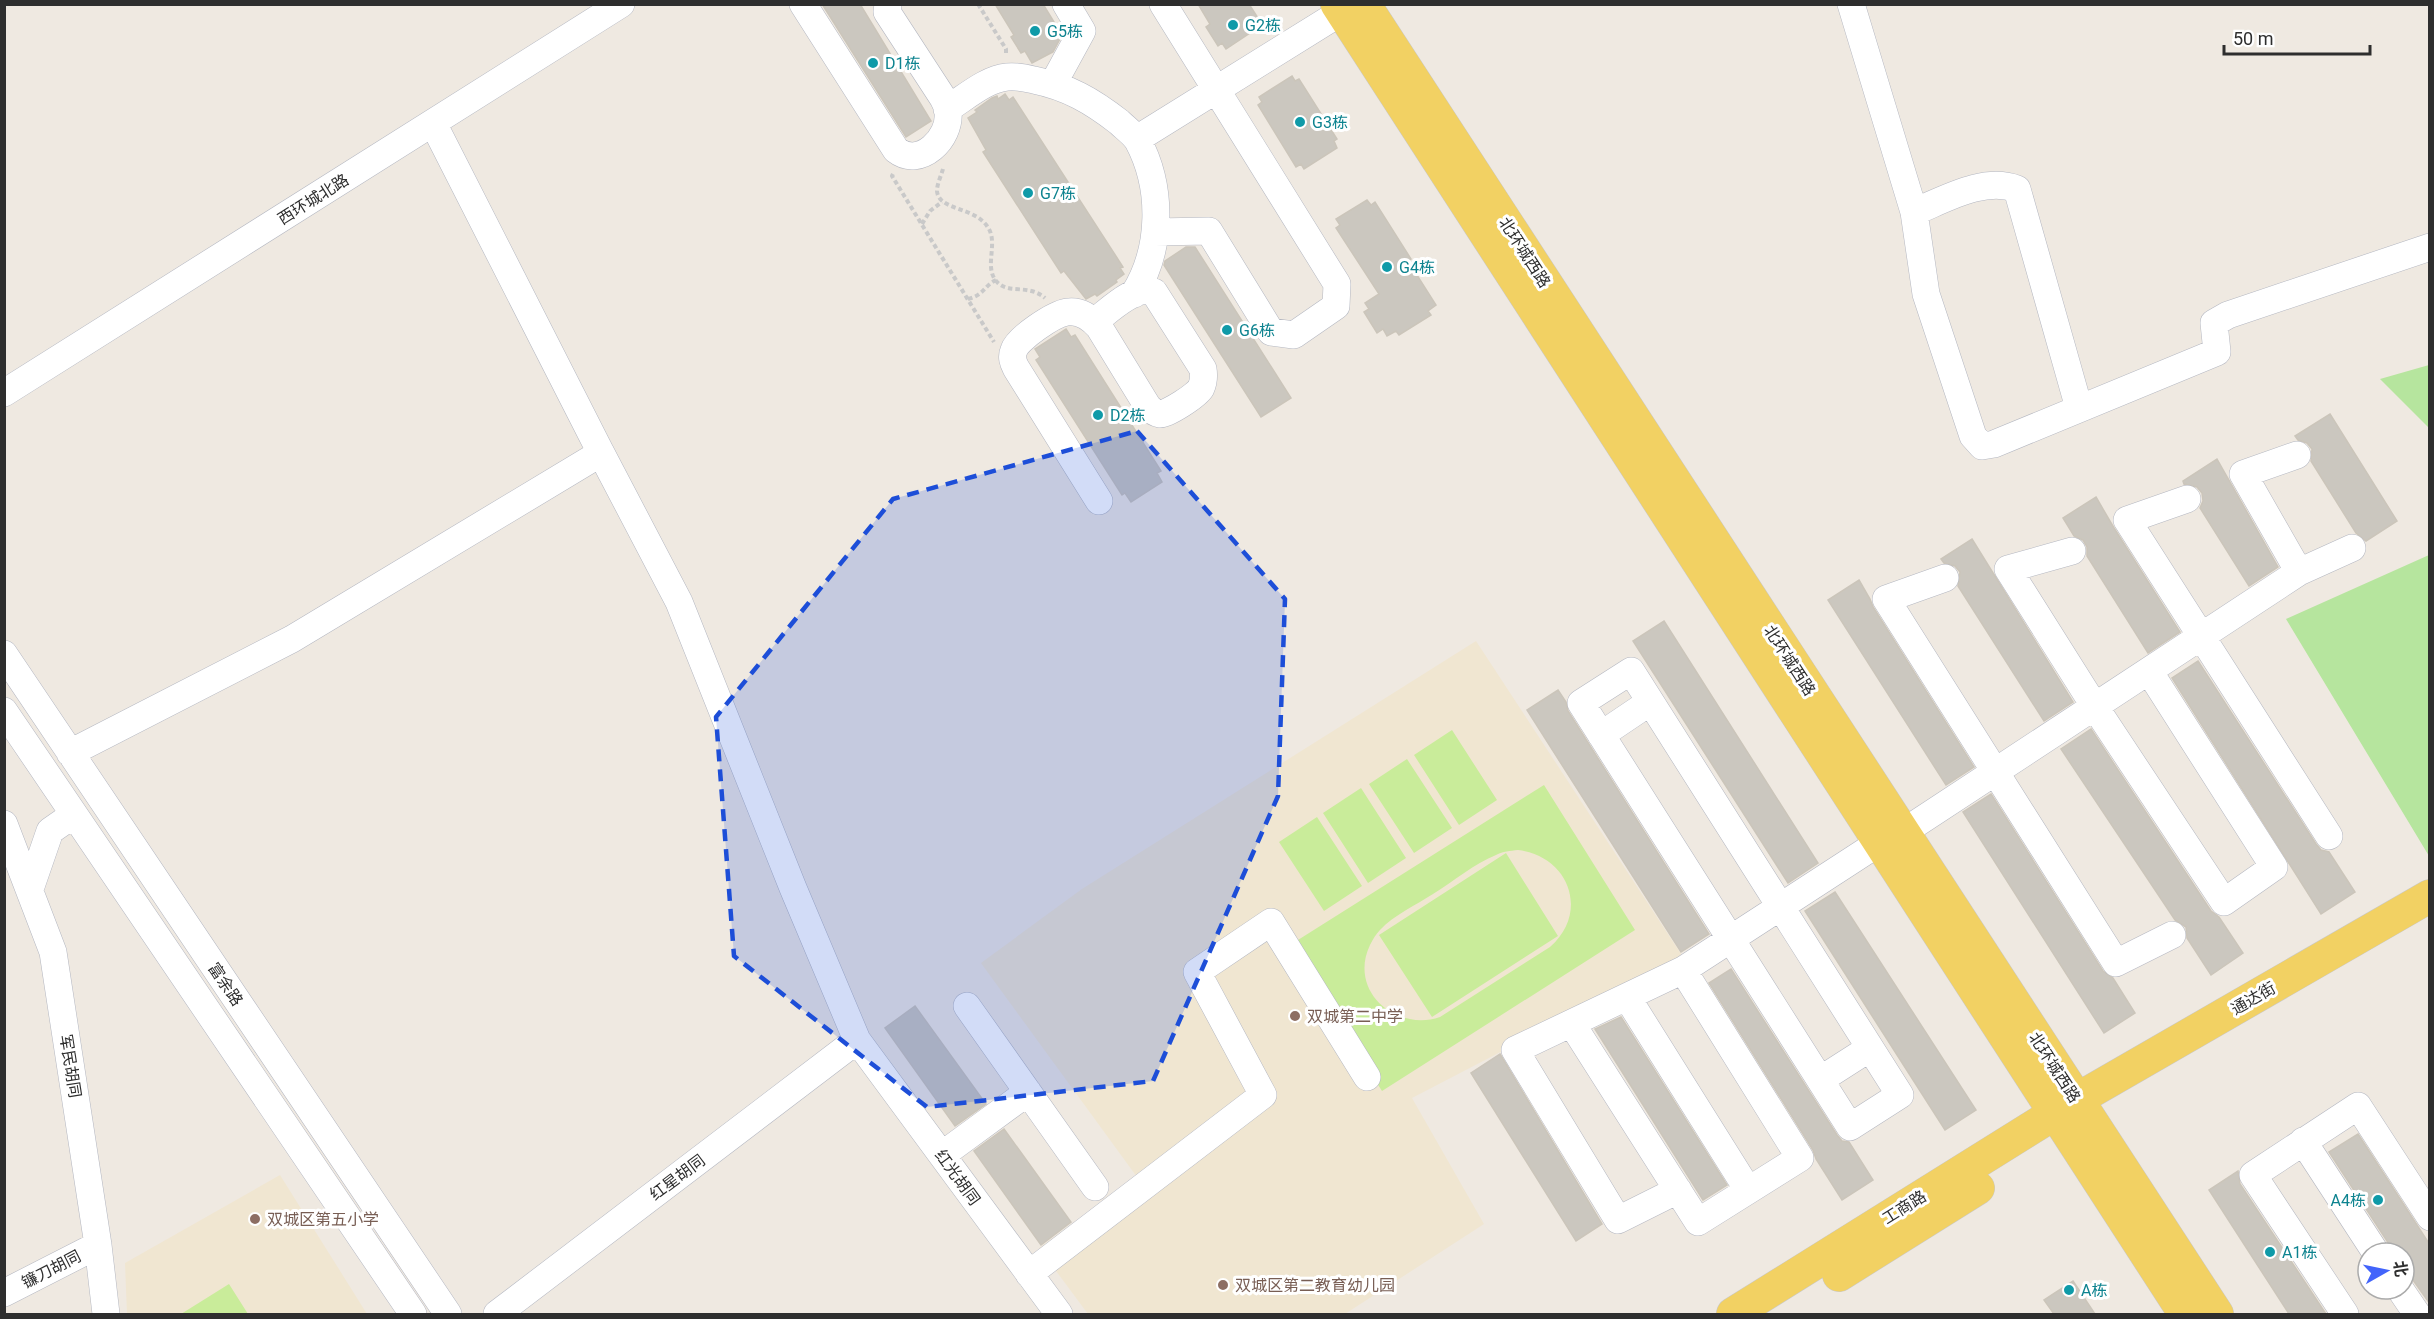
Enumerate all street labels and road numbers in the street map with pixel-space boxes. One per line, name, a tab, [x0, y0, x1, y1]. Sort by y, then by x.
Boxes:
street label: 西环城北路	[274, 170, 352, 229]
street label: 北环城西路	[1495, 214, 1554, 291]
street label: 北环城西路	[1760, 622, 1819, 699]
street label: 富余路	[204, 959, 247, 1009]
street label: 通达街	[2228, 978, 2279, 1019]
street label: 北环城西路	[2025, 1029, 2084, 1106]
street label: 军民胡同	[56, 1033, 85, 1099]
street label: 红光胡同	[931, 1146, 984, 1209]
street label: 红星胡同	[646, 1151, 709, 1204]
street label: 工商路	[1879, 1187, 1930, 1228]
street label: 镰刀胡同	[18, 1246, 84, 1292]

